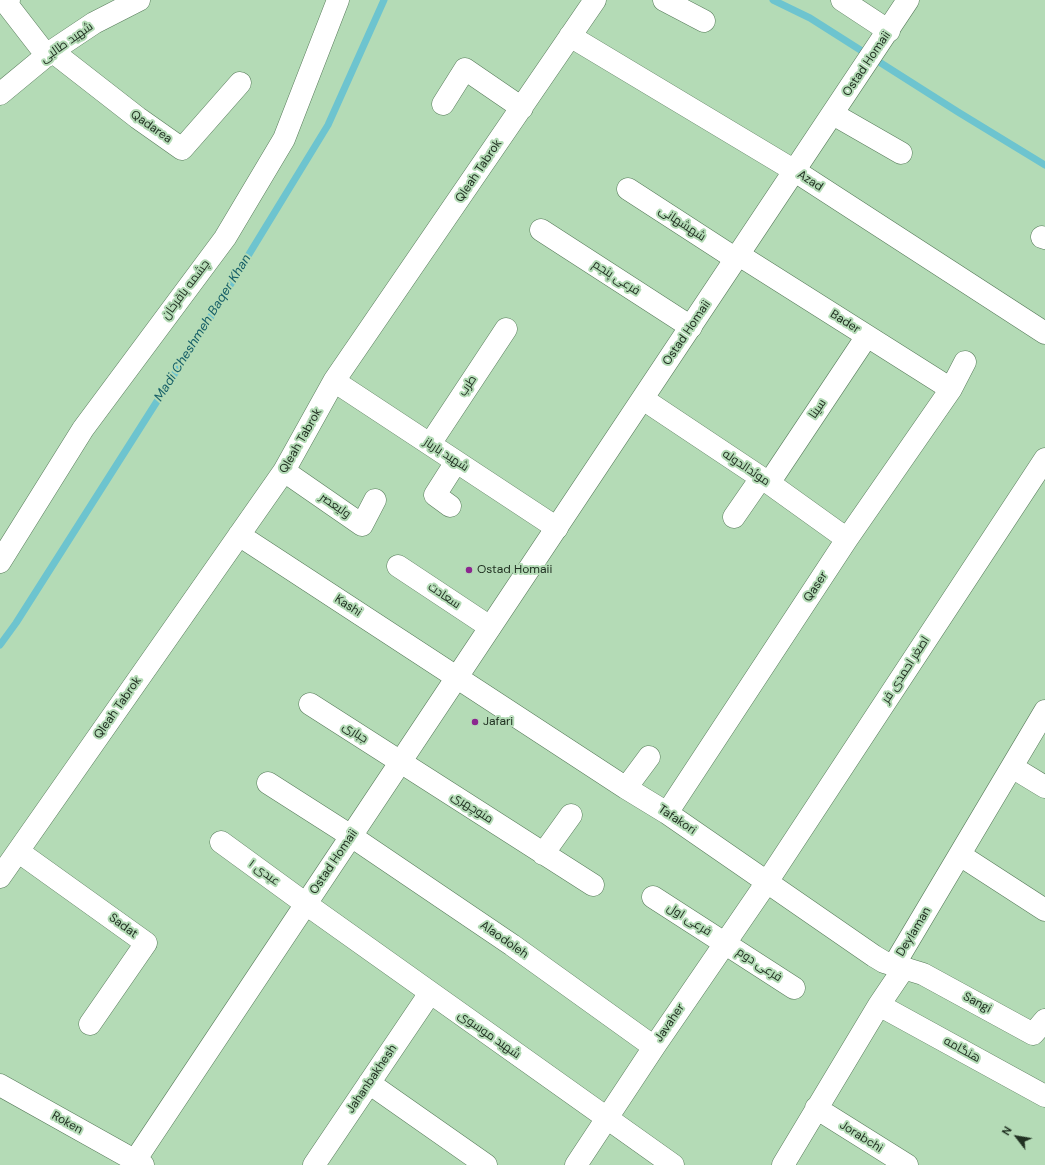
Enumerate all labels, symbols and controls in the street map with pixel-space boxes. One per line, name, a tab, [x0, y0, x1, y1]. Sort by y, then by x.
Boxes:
street label: شهید طالبی	[38, 20, 96, 66]
street label: Ostad Homaii	[840, 29, 894, 99]
street label: Qadarea	[127, 108, 175, 146]
street label: Qleah Tabrok	[453, 137, 505, 205]
street label: Azad	[795, 167, 825, 195]
street label: شهشهانی	[656, 203, 708, 245]
water label: Madi Cheshmeh Baqer Khan	[151, 252, 255, 404]
street label: چشمه باقرخان	[159, 257, 213, 323]
street label: فرعی پنجم	[590, 257, 642, 299]
street label: Ostad Homaii	[660, 298, 714, 368]
street label: Bader	[827, 307, 863, 337]
street label: طرب	[456, 373, 480, 399]
street label: سینا	[806, 396, 830, 422]
street label: Qleah Tabrok	[277, 406, 325, 476]
street label: شهید بارباز	[421, 435, 471, 475]
street label: موئدالدوله	[720, 447, 772, 489]
street label: ولیعصر	[317, 490, 353, 522]
place label: Ostad Homaii	[477, 563, 552, 577]
marker: Ostad Homaii	[464, 565, 474, 575]
street label: Qaser	[801, 569, 831, 605]
street label: سعادت	[425, 580, 463, 612]
street label: Kashi	[332, 592, 364, 620]
street label: اصغر احمدی فر	[879, 634, 933, 706]
street label: Qleah Tabrok	[91, 674, 145, 742]
place label: Jafari	[483, 715, 513, 729]
marker: Jafari	[470, 717, 480, 727]
street label: جباری	[339, 719, 371, 747]
street label: منوچهری	[448, 789, 496, 827]
street label: Tafakori	[655, 802, 699, 838]
street label: Ostad Homaii	[307, 827, 361, 897]
street label: عبدی ۱	[246, 857, 282, 889]
street label: فرعی اول	[664, 901, 714, 939]
street label: Deylaman	[894, 905, 934, 959]
street label: Sadat	[106, 911, 140, 941]
street label: Alaodoleh	[477, 918, 531, 962]
street label: فرعی دوم	[733, 945, 785, 985]
street label: Sangi	[960, 990, 994, 1016]
street label: Javaher	[652, 1001, 688, 1045]
street label: شهید موسوی	[455, 1008, 523, 1062]
street label: هنگامه	[941, 1034, 983, 1066]
street label: Jahanbakhesh	[344, 1042, 400, 1116]
street label: Roken	[49, 1109, 85, 1137]
north arrow	[997, 1117, 1037, 1157]
street label: Jorabchi	[837, 1118, 885, 1156]
text: N	[999, 1124, 1015, 1138]

